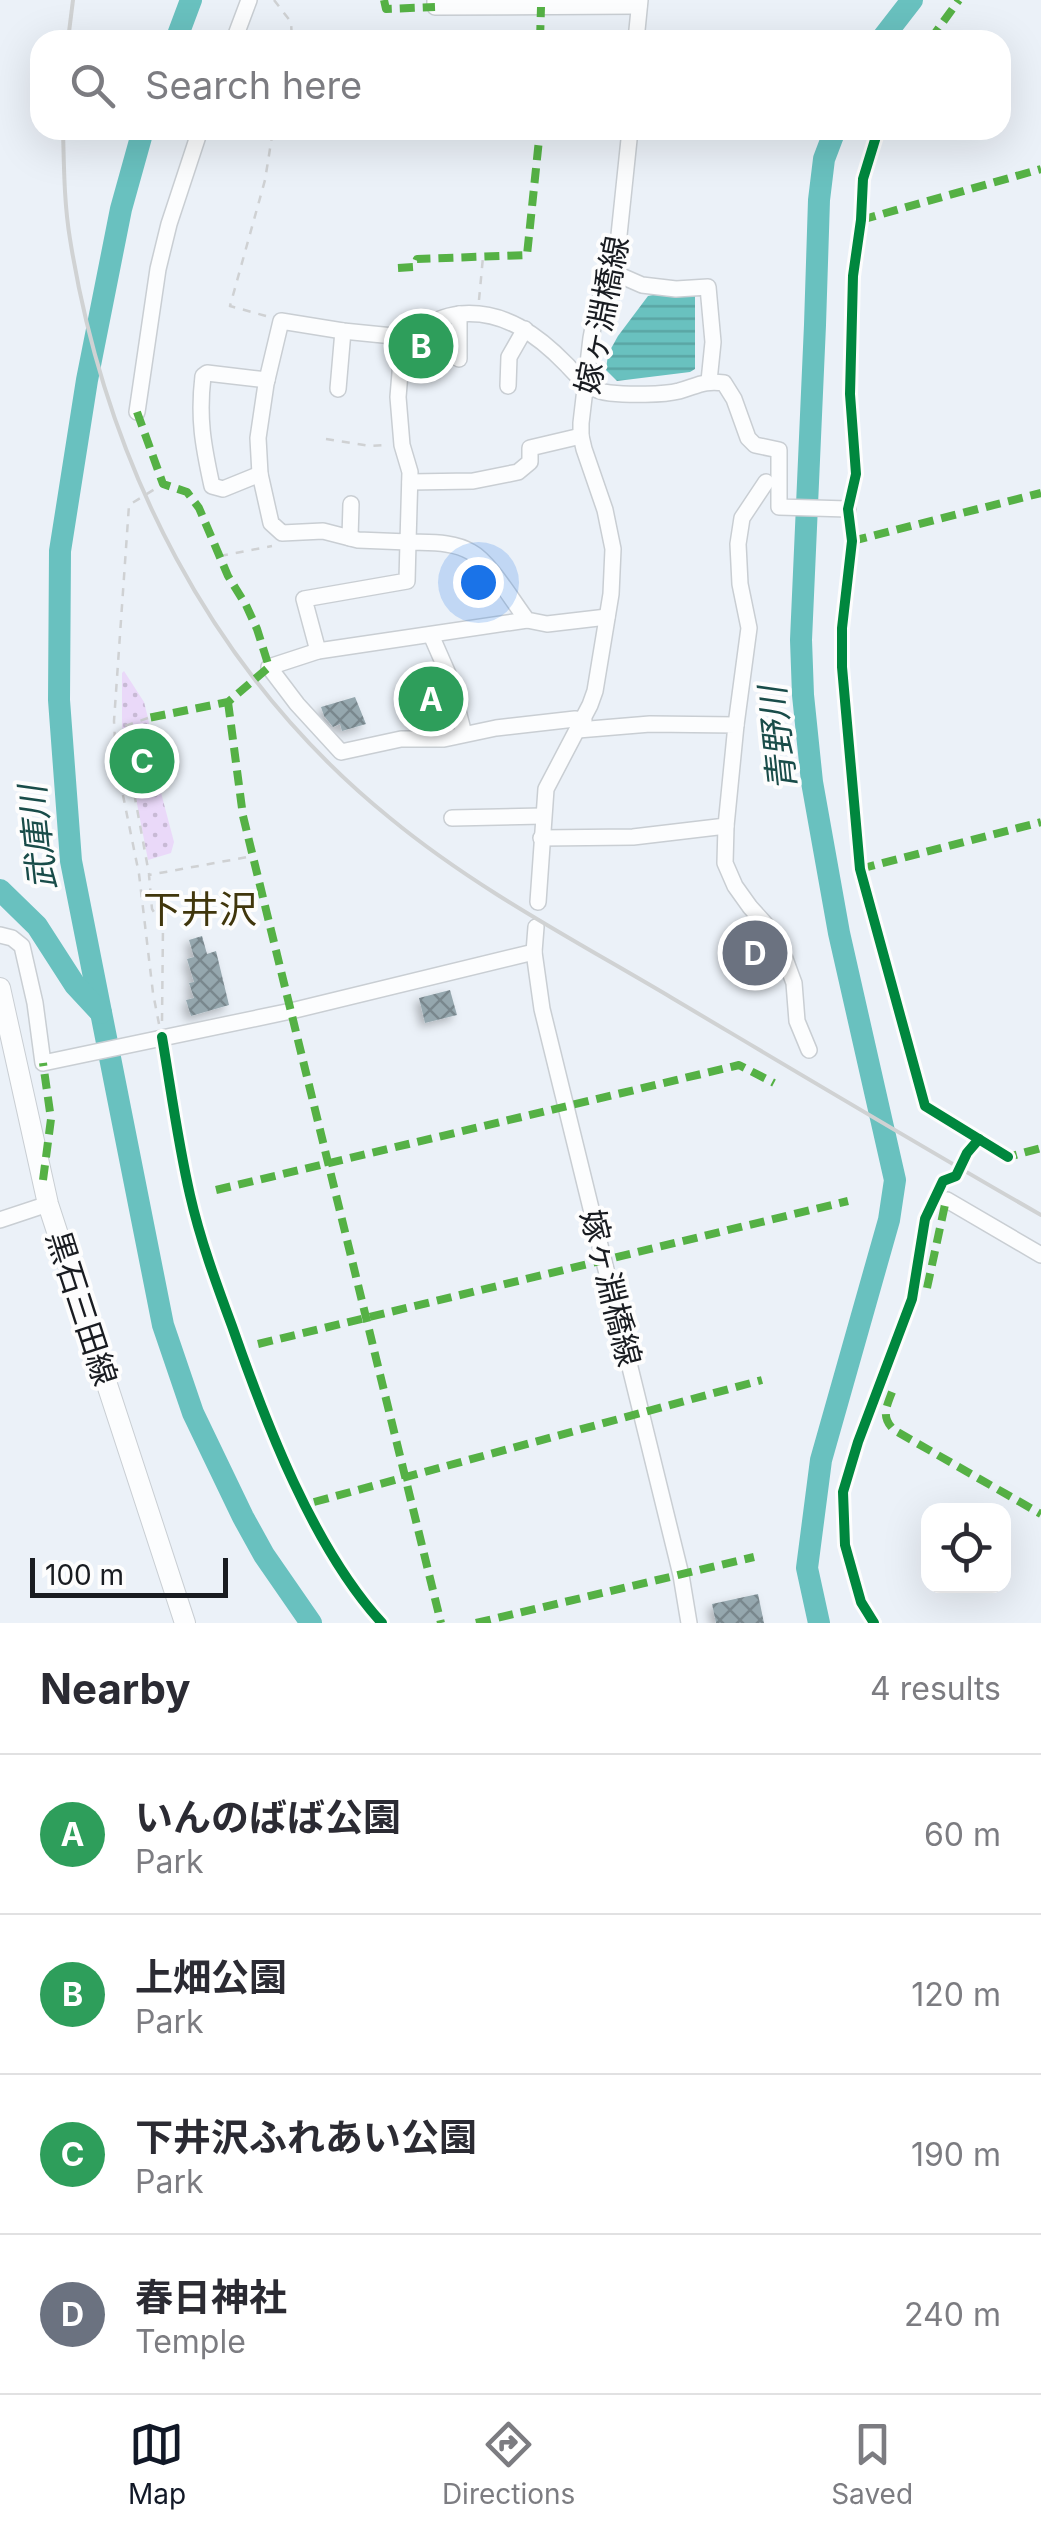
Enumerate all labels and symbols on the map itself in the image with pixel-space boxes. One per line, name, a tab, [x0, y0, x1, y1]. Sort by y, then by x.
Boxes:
street label: 嫁ヶ淵橋線	[568, 233, 636, 397]
pin: B	[388, 308, 454, 384]
your location	[453, 557, 504, 608]
pin: A	[398, 662, 464, 736]
water label: 青野川	[750, 681, 803, 793]
pin: C	[110, 724, 174, 798]
water label: 武庫川	[10, 780, 63, 892]
district label: 下井沢	[143, 886, 257, 932]
pin: D	[722, 916, 788, 990]
street label: 嫁ヶ淵橋線	[573, 1206, 649, 1370]
street label: 黒石三田線	[39, 1226, 125, 1390]
scale bar	[30, 1553, 228, 1598]

